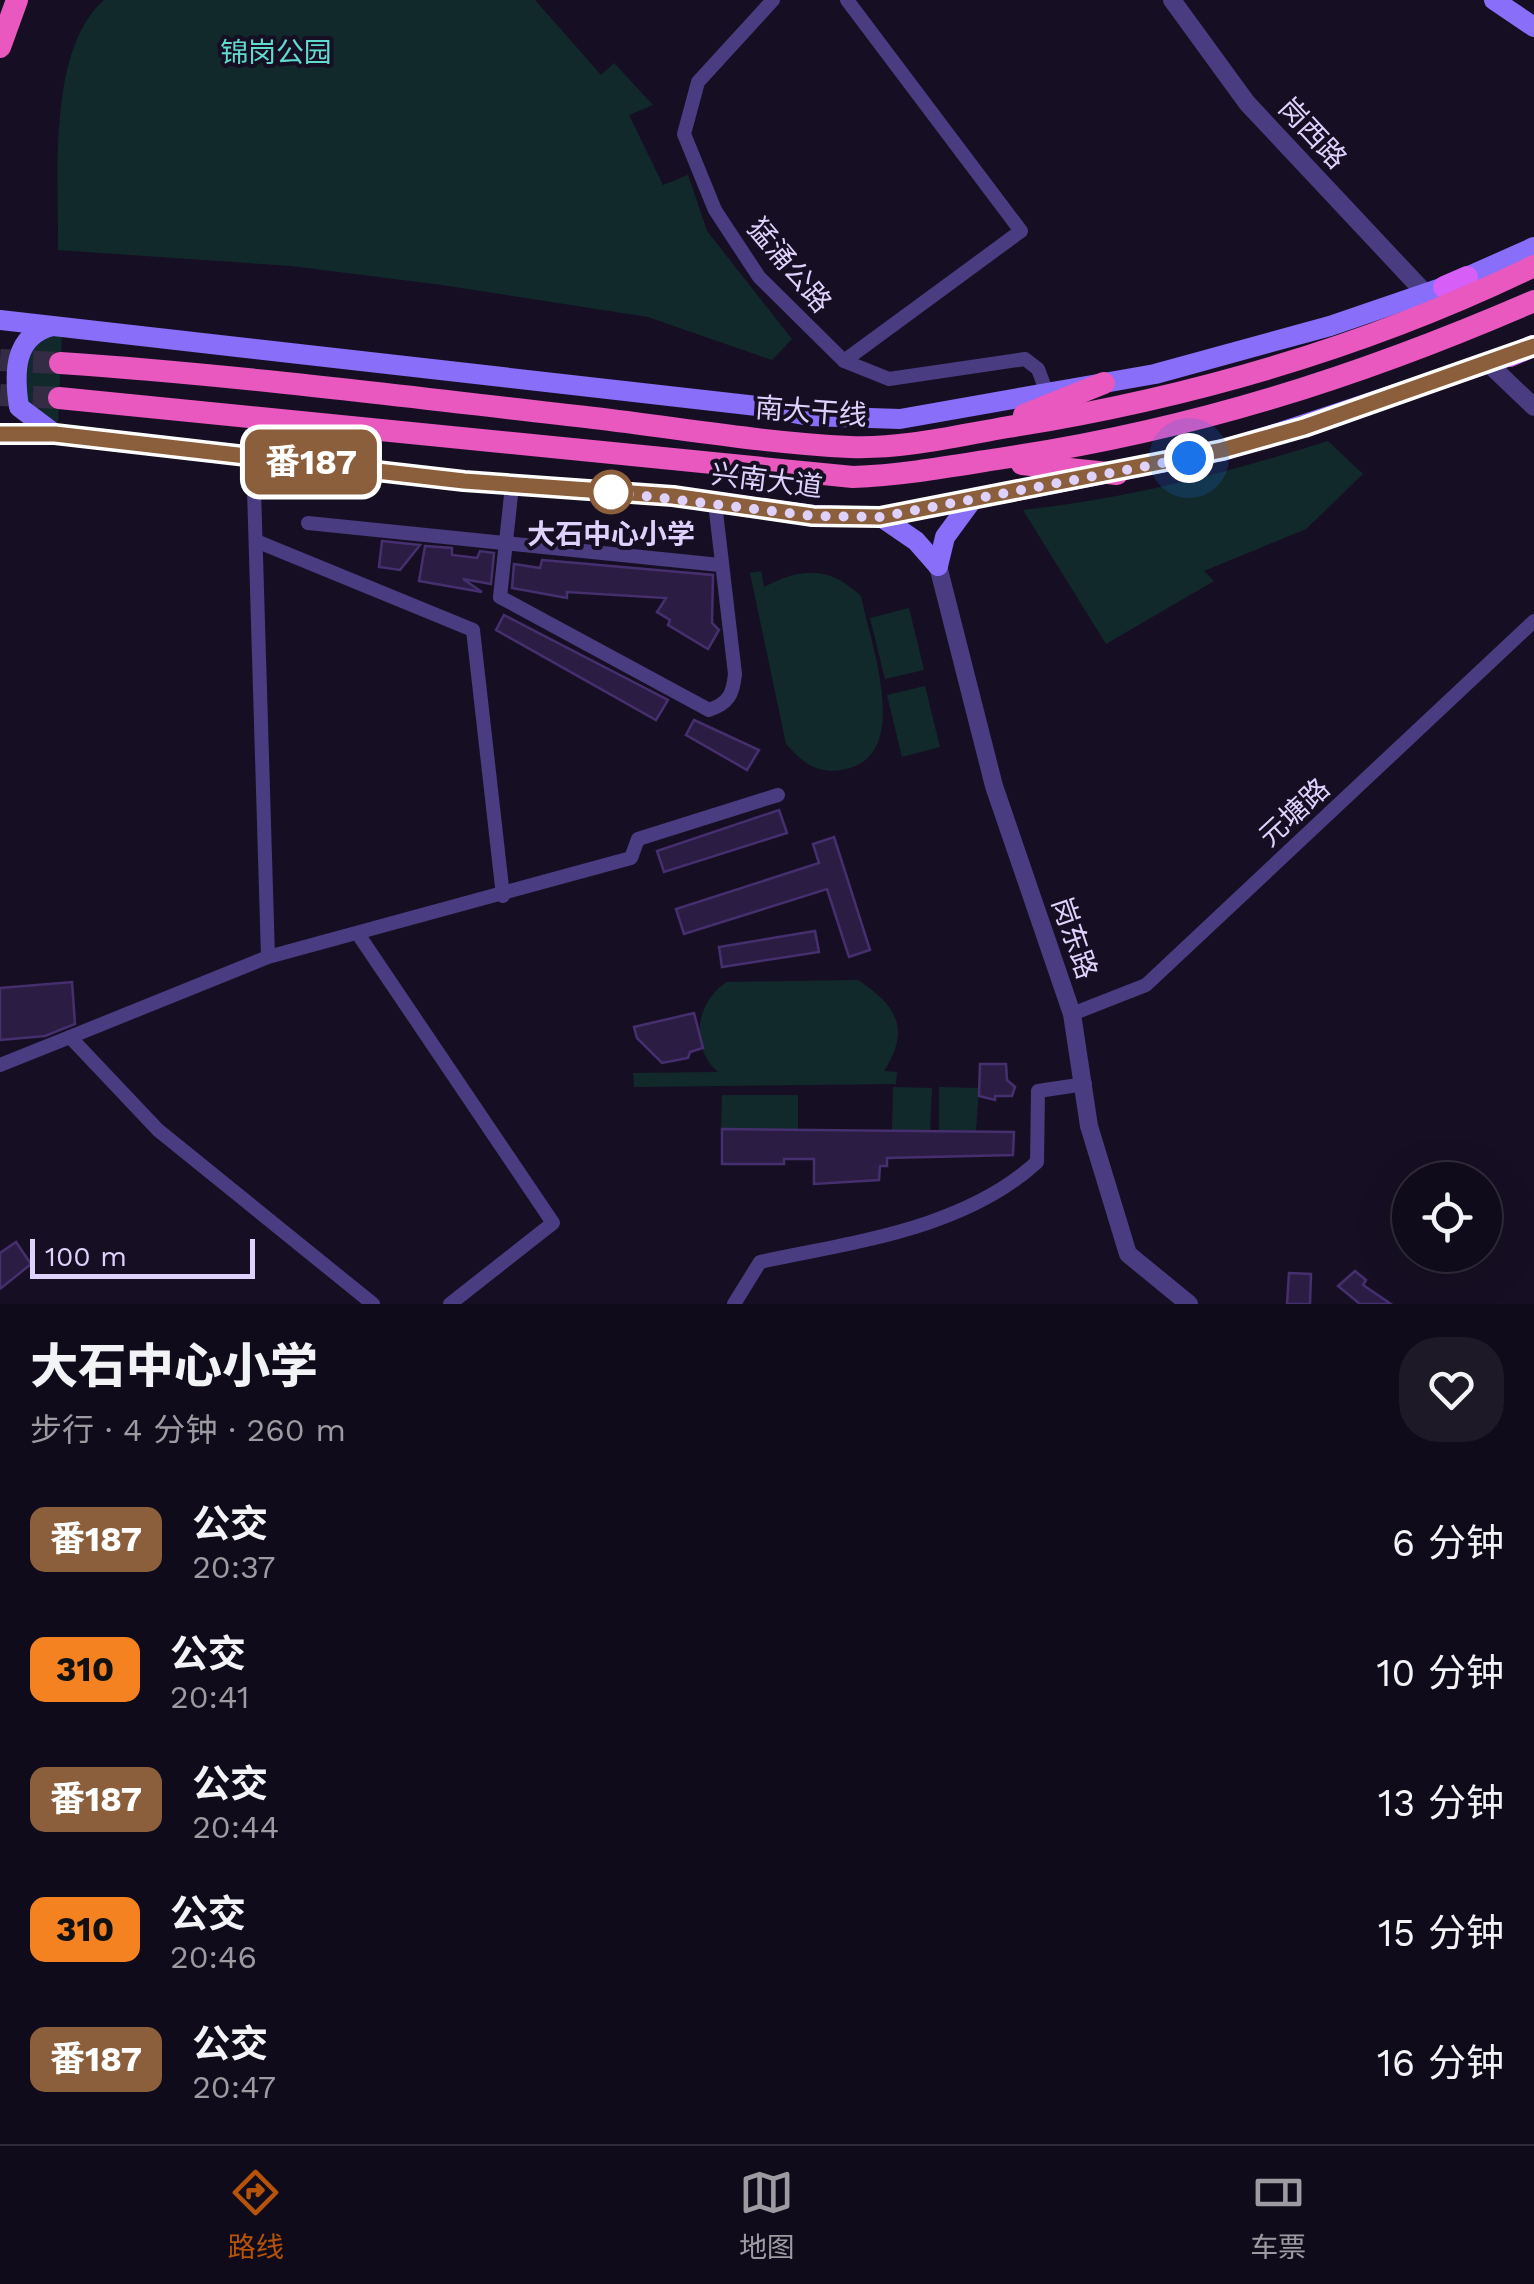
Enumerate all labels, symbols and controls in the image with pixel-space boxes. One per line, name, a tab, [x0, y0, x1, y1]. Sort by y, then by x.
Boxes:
park label: 锦岗公园	[220, 36, 332, 69]
street label: 岗西路	[1272, 91, 1353, 175]
street label: 猛涌公路	[741, 212, 838, 319]
street label: 南大干线	[754, 391, 868, 432]
line badge: 番187	[241, 430, 381, 494]
your location	[1164, 433, 1214, 483]
text: 番187	[265, 441, 357, 483]
street label: 兴南大道	[709, 457, 825, 504]
marker: 大石中心小学	[590, 471, 632, 513]
place label: 大石中心小学	[527, 518, 695, 551]
street label: 元塘路	[1252, 772, 1336, 853]
street label: 岗东路	[1045, 893, 1104, 983]
map controls	[1392, 1162, 1502, 1272]
button: locate	[1392, 1162, 1502, 1272]
scale bar	[30, 1234, 255, 1278]
text: 100 m	[45, 1240, 127, 1273]
button: heart	[1399, 1337, 1504, 1442]
text: 大石中心小学	[30, 1338, 318, 1395]
text: 步行 · 4 分钟 · 260 m	[30, 1411, 346, 1449]
text: 公交	[192, 1502, 268, 1546]
text: 番187	[50, 1518, 142, 1560]
text: 6 分钟	[1392, 1521, 1504, 1565]
text: 20:37	[192, 1548, 276, 1586]
text: 公交	[170, 1632, 246, 1676]
text: 310	[56, 1648, 114, 1690]
text: 10 分钟	[1377, 1651, 1504, 1695]
text: 20:41	[170, 1678, 250, 1716]
text: 公交	[192, 1762, 268, 1806]
text: 番187	[50, 1778, 142, 1820]
text: 13 分钟	[1378, 1781, 1504, 1825]
text: 20:44	[192, 1808, 279, 1846]
text: 公交	[170, 1892, 246, 1936]
text: 310	[56, 1908, 114, 1950]
text: 15 分钟	[1378, 1911, 1504, 1955]
text: 20:46	[170, 1938, 257, 1976]
text: 公交	[192, 2022, 268, 2066]
text: 番187	[50, 2038, 142, 2080]
text: 16 分钟	[1377, 2041, 1504, 2085]
text: 20:47	[192, 2068, 276, 2106]
tab: 路线	[228, 2165, 284, 2265]
tab: 地图	[739, 2165, 795, 2265]
tab: 车票	[1250, 2165, 1306, 2265]

